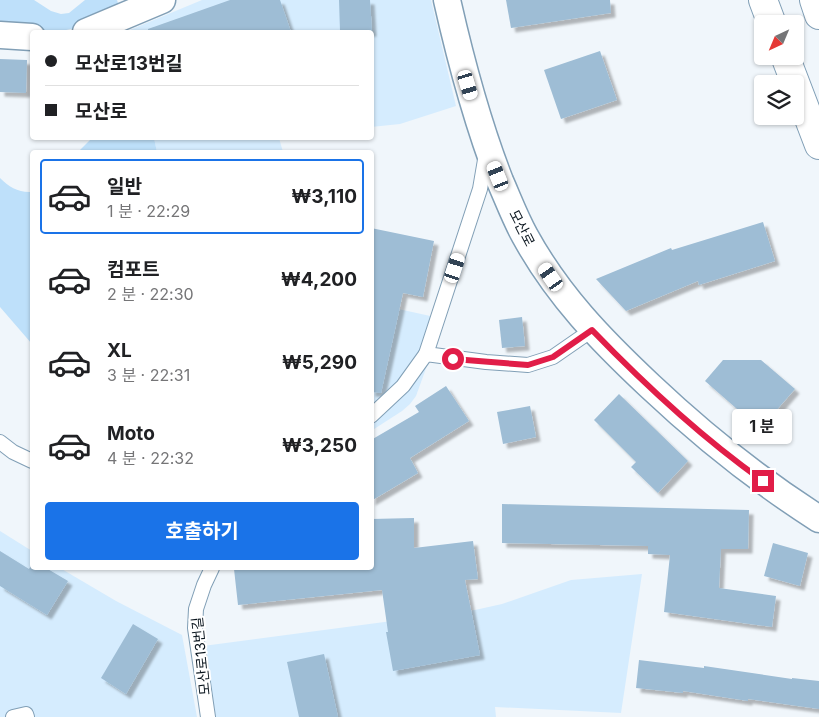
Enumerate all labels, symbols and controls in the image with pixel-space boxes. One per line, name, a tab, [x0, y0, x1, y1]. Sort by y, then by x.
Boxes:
north arrow	[754, 15, 804, 65]
map controls	[754, 15, 804, 125]
text: 모산로13번길	[75, 52, 183, 75]
car	[456, 68, 479, 102]
button: layers	[754, 75, 804, 125]
text: 모산로	[75, 100, 127, 123]
car	[485, 159, 510, 193]
icon: car	[47, 174, 92, 219]
text: 일반	[107, 175, 142, 198]
text: ₩3,110	[292, 185, 357, 208]
text: 1 분 · 22:29	[107, 201, 190, 221]
street label: 모산로	[506, 207, 539, 249]
car	[443, 251, 466, 285]
icon: car	[47, 257, 92, 302]
text: 컴포트	[107, 258, 159, 281]
car	[536, 260, 565, 294]
text: ₩4,200	[281, 268, 357, 291]
text: 2 분 · 22:30	[107, 284, 194, 304]
text: XL	[107, 339, 132, 362]
icon: car	[47, 340, 92, 385]
route start	[442, 348, 464, 370]
text: ₩5,290	[282, 351, 357, 374]
text: 3 분 · 22:31	[107, 365, 190, 385]
callout: 1 분	[733, 408, 793, 444]
text: 1 분	[749, 416, 775, 436]
text: Moto	[107, 422, 155, 445]
icon: car	[47, 423, 92, 468]
text: ₩3,250	[282, 434, 357, 457]
text: 4 분 · 22:32	[107, 448, 194, 468]
route end	[752, 470, 774, 492]
button: 호출하기	[45, 502, 359, 560]
street label: 모산로13번길	[188, 616, 213, 696]

